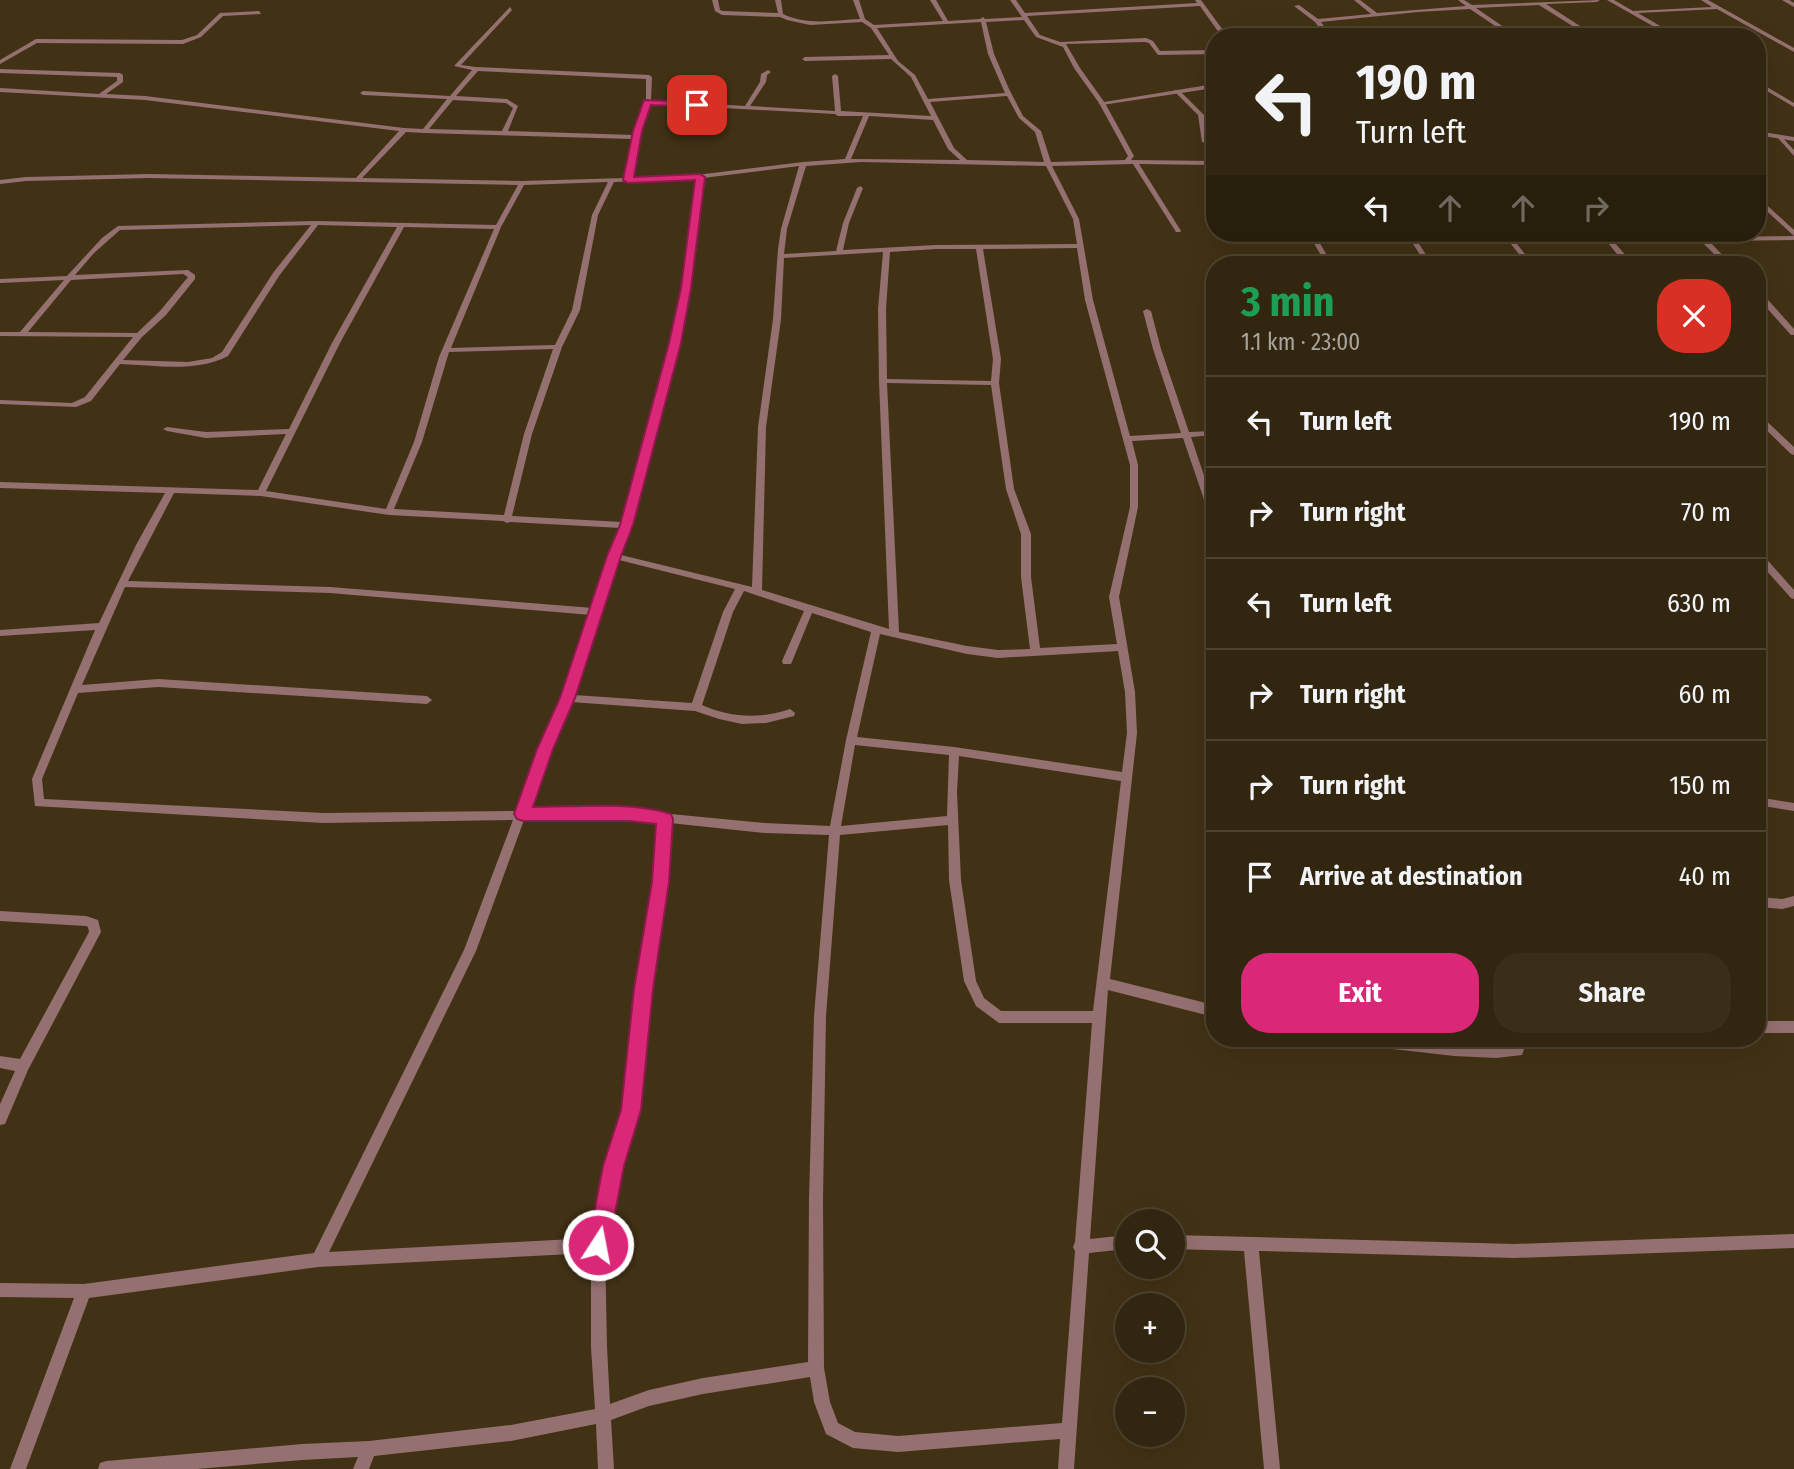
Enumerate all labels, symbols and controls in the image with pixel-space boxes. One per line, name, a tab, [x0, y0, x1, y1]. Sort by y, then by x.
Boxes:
text: 190 m	[1356, 53, 1476, 112]
icon: left	[1241, 56, 1332, 147]
pin	[667, 75, 727, 135]
icon: arrive	[678, 86, 716, 124]
text: Turn left	[1356, 113, 1466, 151]
icon: left	[1358, 189, 1396, 227]
icon: ahead	[1431, 189, 1469, 227]
icon: ahead	[1504, 189, 1542, 227]
icon: right	[1577, 189, 1615, 227]
text: 3 min	[1241, 277, 1335, 327]
button: close	[1657, 279, 1731, 353]
text: 1.1 km · 23:00	[1241, 328, 1360, 356]
icon: left	[1241, 403, 1279, 441]
text: Turn left	[1300, 406, 1392, 437]
text: 190 m	[1669, 406, 1731, 437]
icon: right	[1241, 494, 1279, 532]
text: Turn right	[1300, 497, 1406, 528]
text: 70 m	[1681, 497, 1731, 528]
icon: left	[1241, 585, 1279, 623]
text: Turn left	[1300, 588, 1392, 619]
text: 630 m	[1667, 588, 1731, 619]
icon: right	[1241, 676, 1279, 714]
text: Turn right	[1300, 679, 1406, 710]
text: 60 m	[1678, 679, 1731, 710]
icon: right	[1241, 767, 1279, 805]
text: Turn right	[1300, 770, 1406, 801]
text: 150 m	[1669, 770, 1731, 801]
icon: arrive	[1241, 858, 1279, 896]
text: Arrive at destination	[1300, 861, 1523, 892]
text: 40 m	[1679, 861, 1731, 892]
button: Exit	[1241, 953, 1479, 1033]
button: Share	[1493, 953, 1731, 1033]
position arrow	[561, 1208, 635, 1282]
map controls	[1115, 1209, 1185, 1447]
button: search	[1115, 1209, 1185, 1279]
button: +	[1115, 1293, 1185, 1363]
button: −	[1115, 1377, 1185, 1447]

